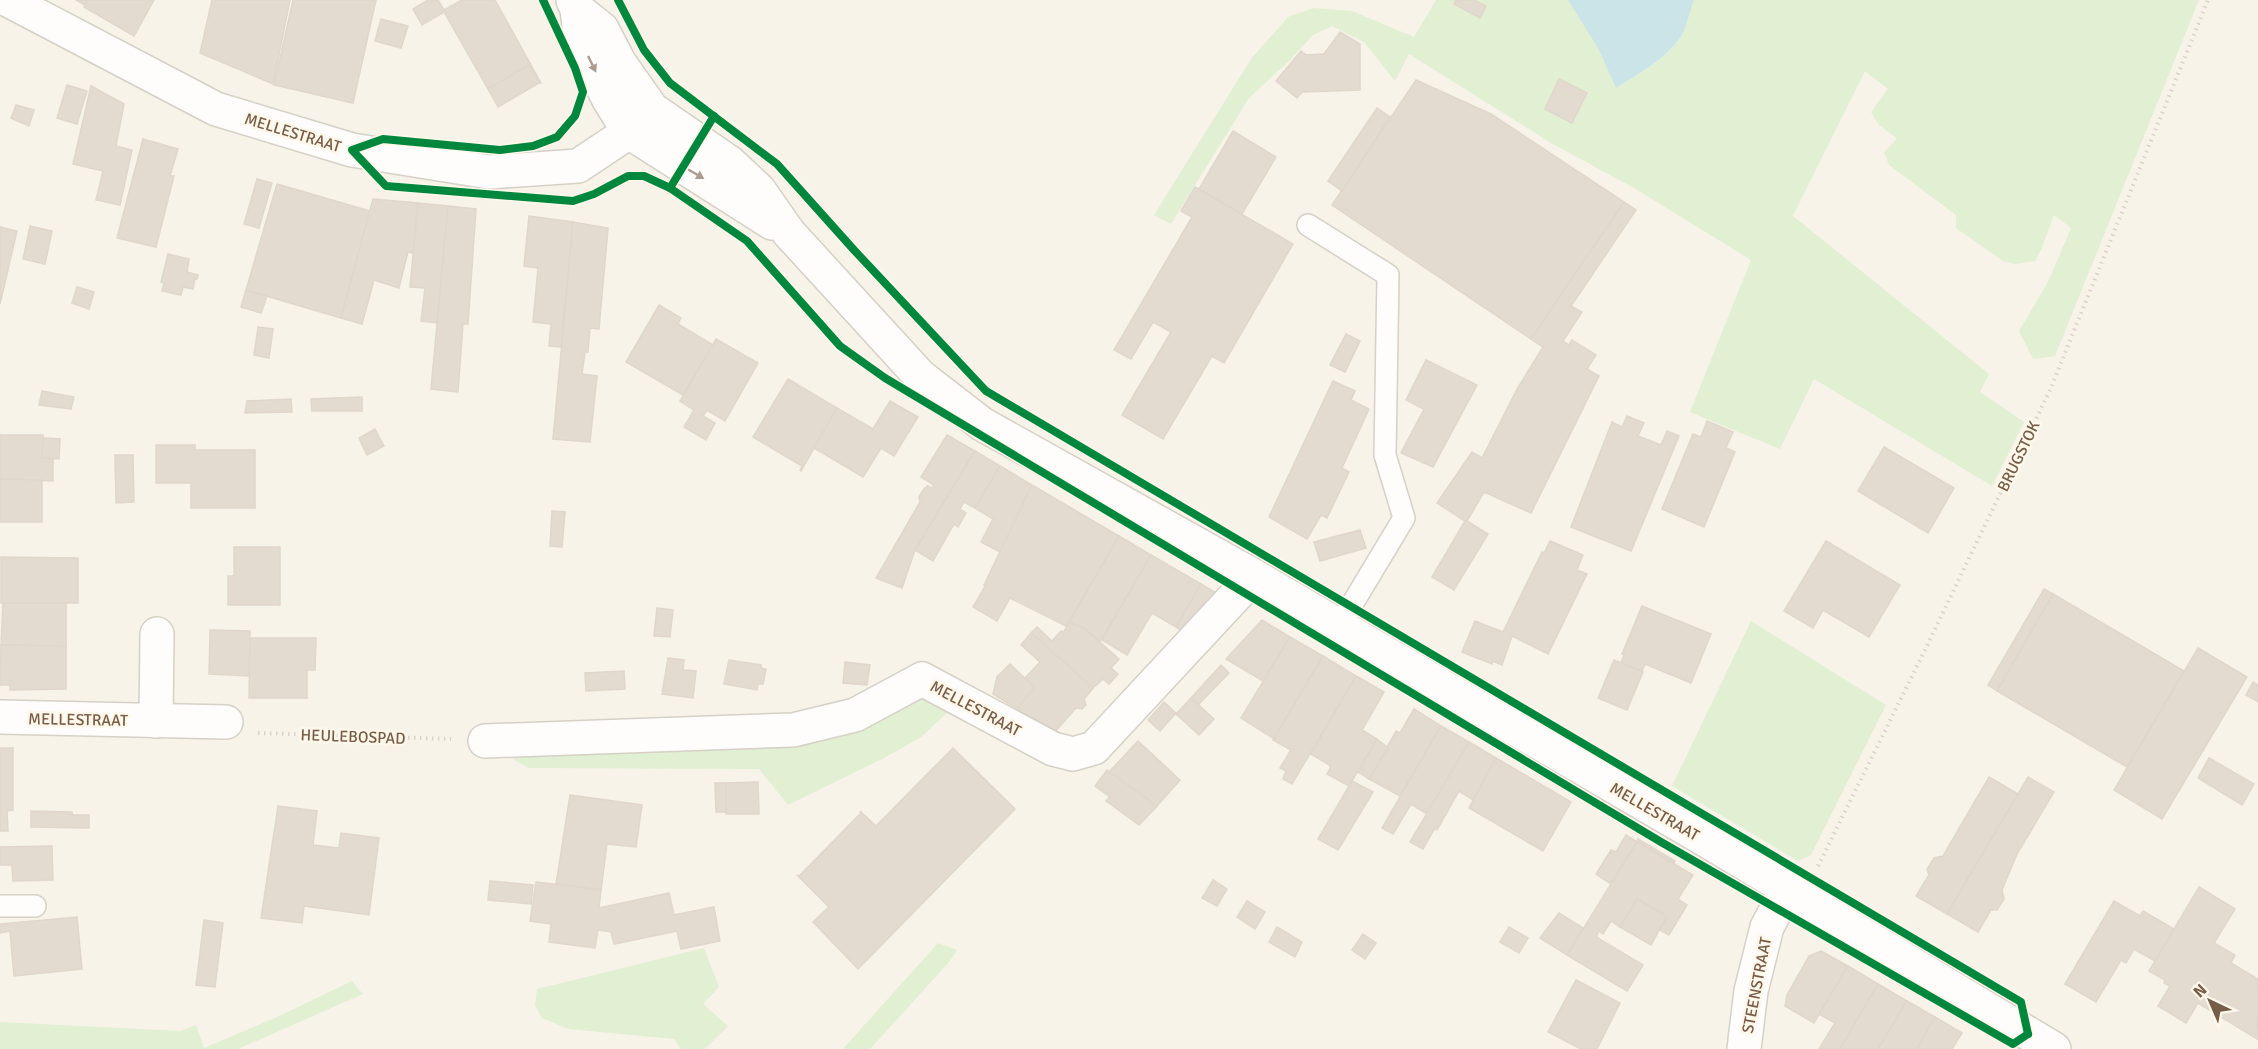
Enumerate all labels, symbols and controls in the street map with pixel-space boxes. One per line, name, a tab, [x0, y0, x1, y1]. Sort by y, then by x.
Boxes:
one-way arrow	[587, 56, 596, 73]
street label: MELLESTRAAT	[242, 109, 343, 157]
one-way arrow	[688, 169, 705, 179]
street label: BRUGSTOK	[1993, 418, 2045, 495]
street label: MELLESTRAAT	[927, 677, 1024, 741]
street label: MELLESTRAAT	[28, 709, 128, 731]
street label: HEULEBOSPAD	[300, 725, 406, 749]
street label: MELLESTRAAT	[1606, 778, 1703, 846]
street label: STEENSTRAAT	[1738, 935, 1776, 1035]
north arrow	[2180, 971, 2240, 1031]
text: N	[2189, 980, 2211, 1002]

